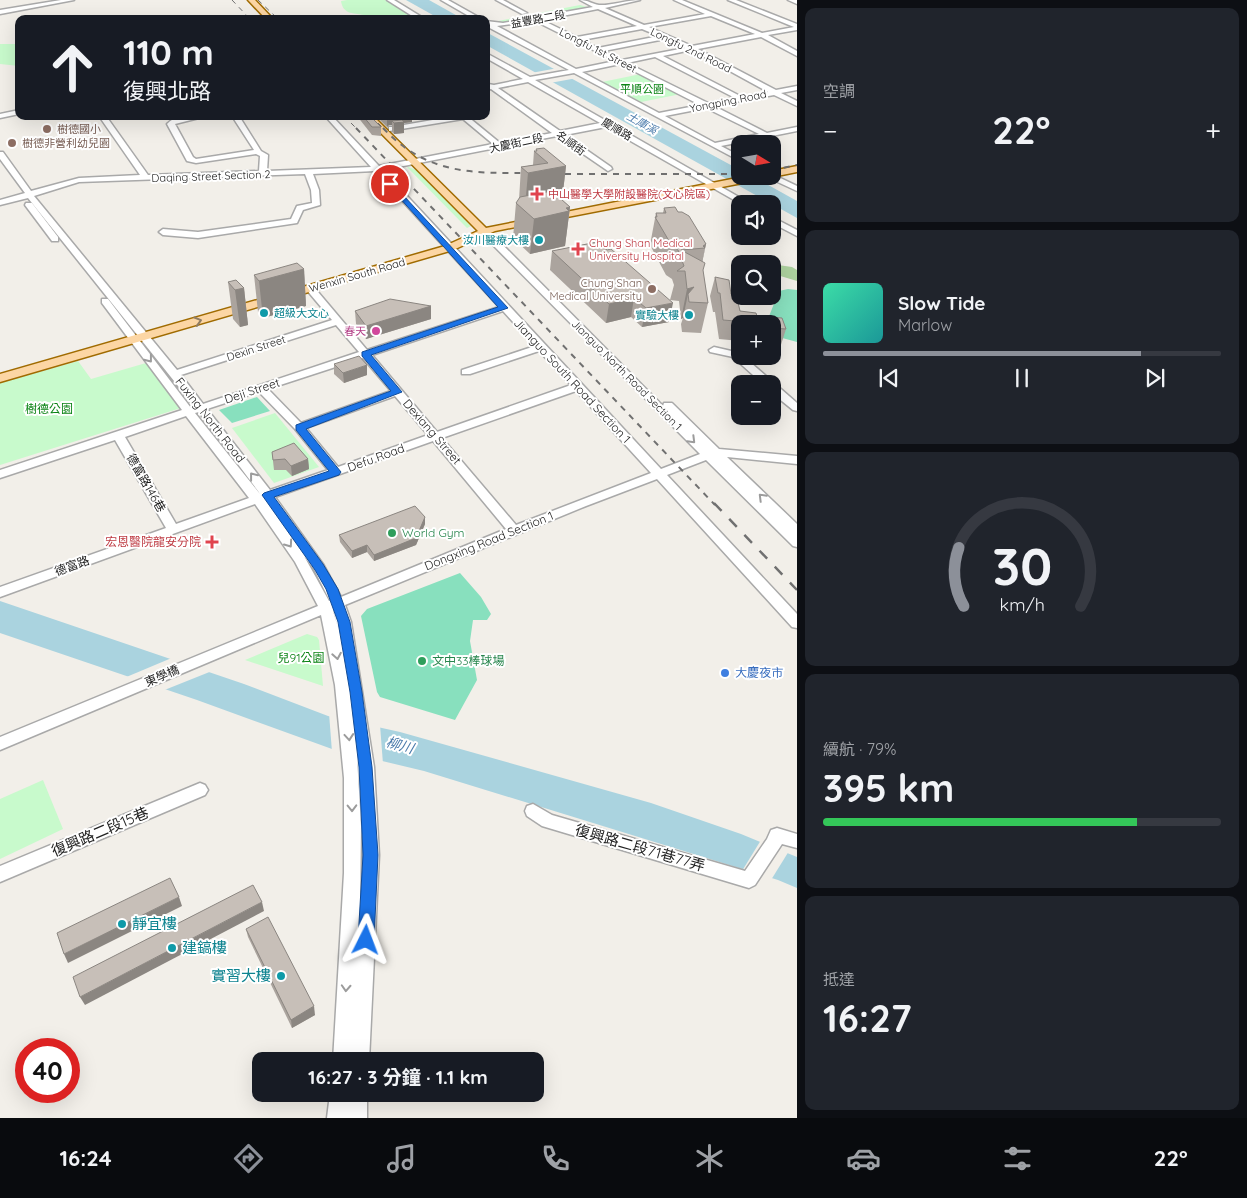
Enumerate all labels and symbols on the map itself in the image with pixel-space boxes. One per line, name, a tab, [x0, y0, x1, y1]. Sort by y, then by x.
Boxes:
street label: 益豐路二段	[510, 7, 566, 31]
street label: Longfu 1st Street	[557, 24, 639, 76]
street label: Longfu 2nd Road	[648, 24, 734, 76]
park label: 平順公園	[620, 82, 664, 96]
street label: Yongping Road	[688, 87, 768, 115]
water label: 土庫溪	[624, 109, 662, 138]
street label: 慶順路	[599, 115, 635, 143]
place label: 樹德國小	[57, 122, 101, 136]
marker: 樹德國小	[41, 123, 53, 135]
street label: 名順街	[554, 128, 588, 158]
street label: 大慶街二段	[488, 130, 544, 156]
north arrow	[731, 135, 781, 185]
place label: 樹德非營利幼兒園	[22, 136, 110, 150]
marker: 樹德非營利幼兒園	[6, 137, 18, 149]
pin	[369, 163, 411, 205]
street label: Daqing Street Section 2	[151, 167, 271, 185]
marker: 中山醫學大學附設醫院(文心院區)	[530, 187, 544, 201]
place label: 中山醫學大學附設醫院(文心院區)	[548, 187, 710, 201]
place label: 汝川醫療大樓	[463, 233, 529, 247]
marker: 汝川醫療大樓	[533, 234, 545, 246]
place label: Chung Shan Medical University Hospital	[589, 236, 693, 263]
marker: Chung Shan Medical University Hospital	[571, 242, 585, 256]
street label: Wenxin South Road	[307, 255, 407, 295]
place label: Chung Shan Medical University	[550, 276, 642, 303]
marker: Chung Shan Medical University	[646, 283, 658, 295]
place label: 超級大文心	[274, 306, 329, 320]
marker: 超級大文心	[258, 307, 270, 319]
place label: 實驗大樓	[635, 308, 679, 322]
marker: 實驗大樓	[683, 309, 695, 321]
street label: Jianguo South Road Section 1	[511, 315, 634, 446]
one-way arrow	[194, 317, 202, 327]
street label: Jianguo North Road Section 1	[569, 317, 685, 433]
place label: 春天	[344, 324, 366, 338]
marker: 春天	[370, 325, 382, 337]
street label: Dexin Street	[225, 332, 288, 364]
one-way arrow	[143, 353, 151, 362]
street label: Fuxing North Road	[172, 374, 248, 465]
street label: Deji Street	[222, 375, 281, 407]
street label: Dexiang Street	[400, 396, 465, 467]
park label: 樹德公園	[25, 401, 73, 416]
one-way arrow	[686, 435, 695, 444]
street label: Defu Road	[345, 440, 406, 475]
street label: 德富路146巷	[124, 451, 169, 515]
one-way arrow	[251, 473, 259, 482]
one-way arrow	[759, 493, 768, 502]
street label: Dongxing Road Section 1	[422, 508, 556, 573]
place label: World Gym	[402, 525, 465, 540]
marker: World Gym	[386, 527, 398, 539]
place label: 宏恩醫院龍安分院	[105, 534, 201, 549]
marker: 宏恩醫院龍安分院	[205, 535, 219, 549]
one-way arrow	[283, 538, 292, 548]
street label: 德富路	[52, 552, 91, 579]
park label: 兒91公園	[277, 650, 325, 665]
one-way arrow	[331, 651, 341, 660]
place label: 文中33棒球場	[432, 653, 505, 668]
marker: 文中33棒球場	[416, 655, 428, 667]
street label: 東學橋	[142, 662, 181, 689]
place label: 大慶夜市	[735, 665, 783, 680]
marker: 大慶夜市	[719, 667, 731, 679]
water label: 柳川	[384, 732, 418, 758]
one-way arrow	[343, 733, 354, 741]
street label: 復興路二段15巷	[48, 803, 151, 861]
one-way arrow	[347, 804, 358, 812]
street label: 復興路二段71巷77弄	[573, 820, 707, 875]
position arrow	[339, 913, 391, 965]
place label: 靜宜樓	[132, 914, 177, 933]
marker: 靜宜樓	[116, 918, 128, 930]
place label: 建鎬樓	[182, 938, 227, 957]
marker: 建鎬樓	[166, 942, 178, 954]
place label: 實習大樓	[211, 966, 271, 985]
marker: 實習大樓	[275, 970, 287, 982]
one-way arrow	[341, 984, 352, 992]
speed limit sign: 40	[15, 1038, 80, 1103]

